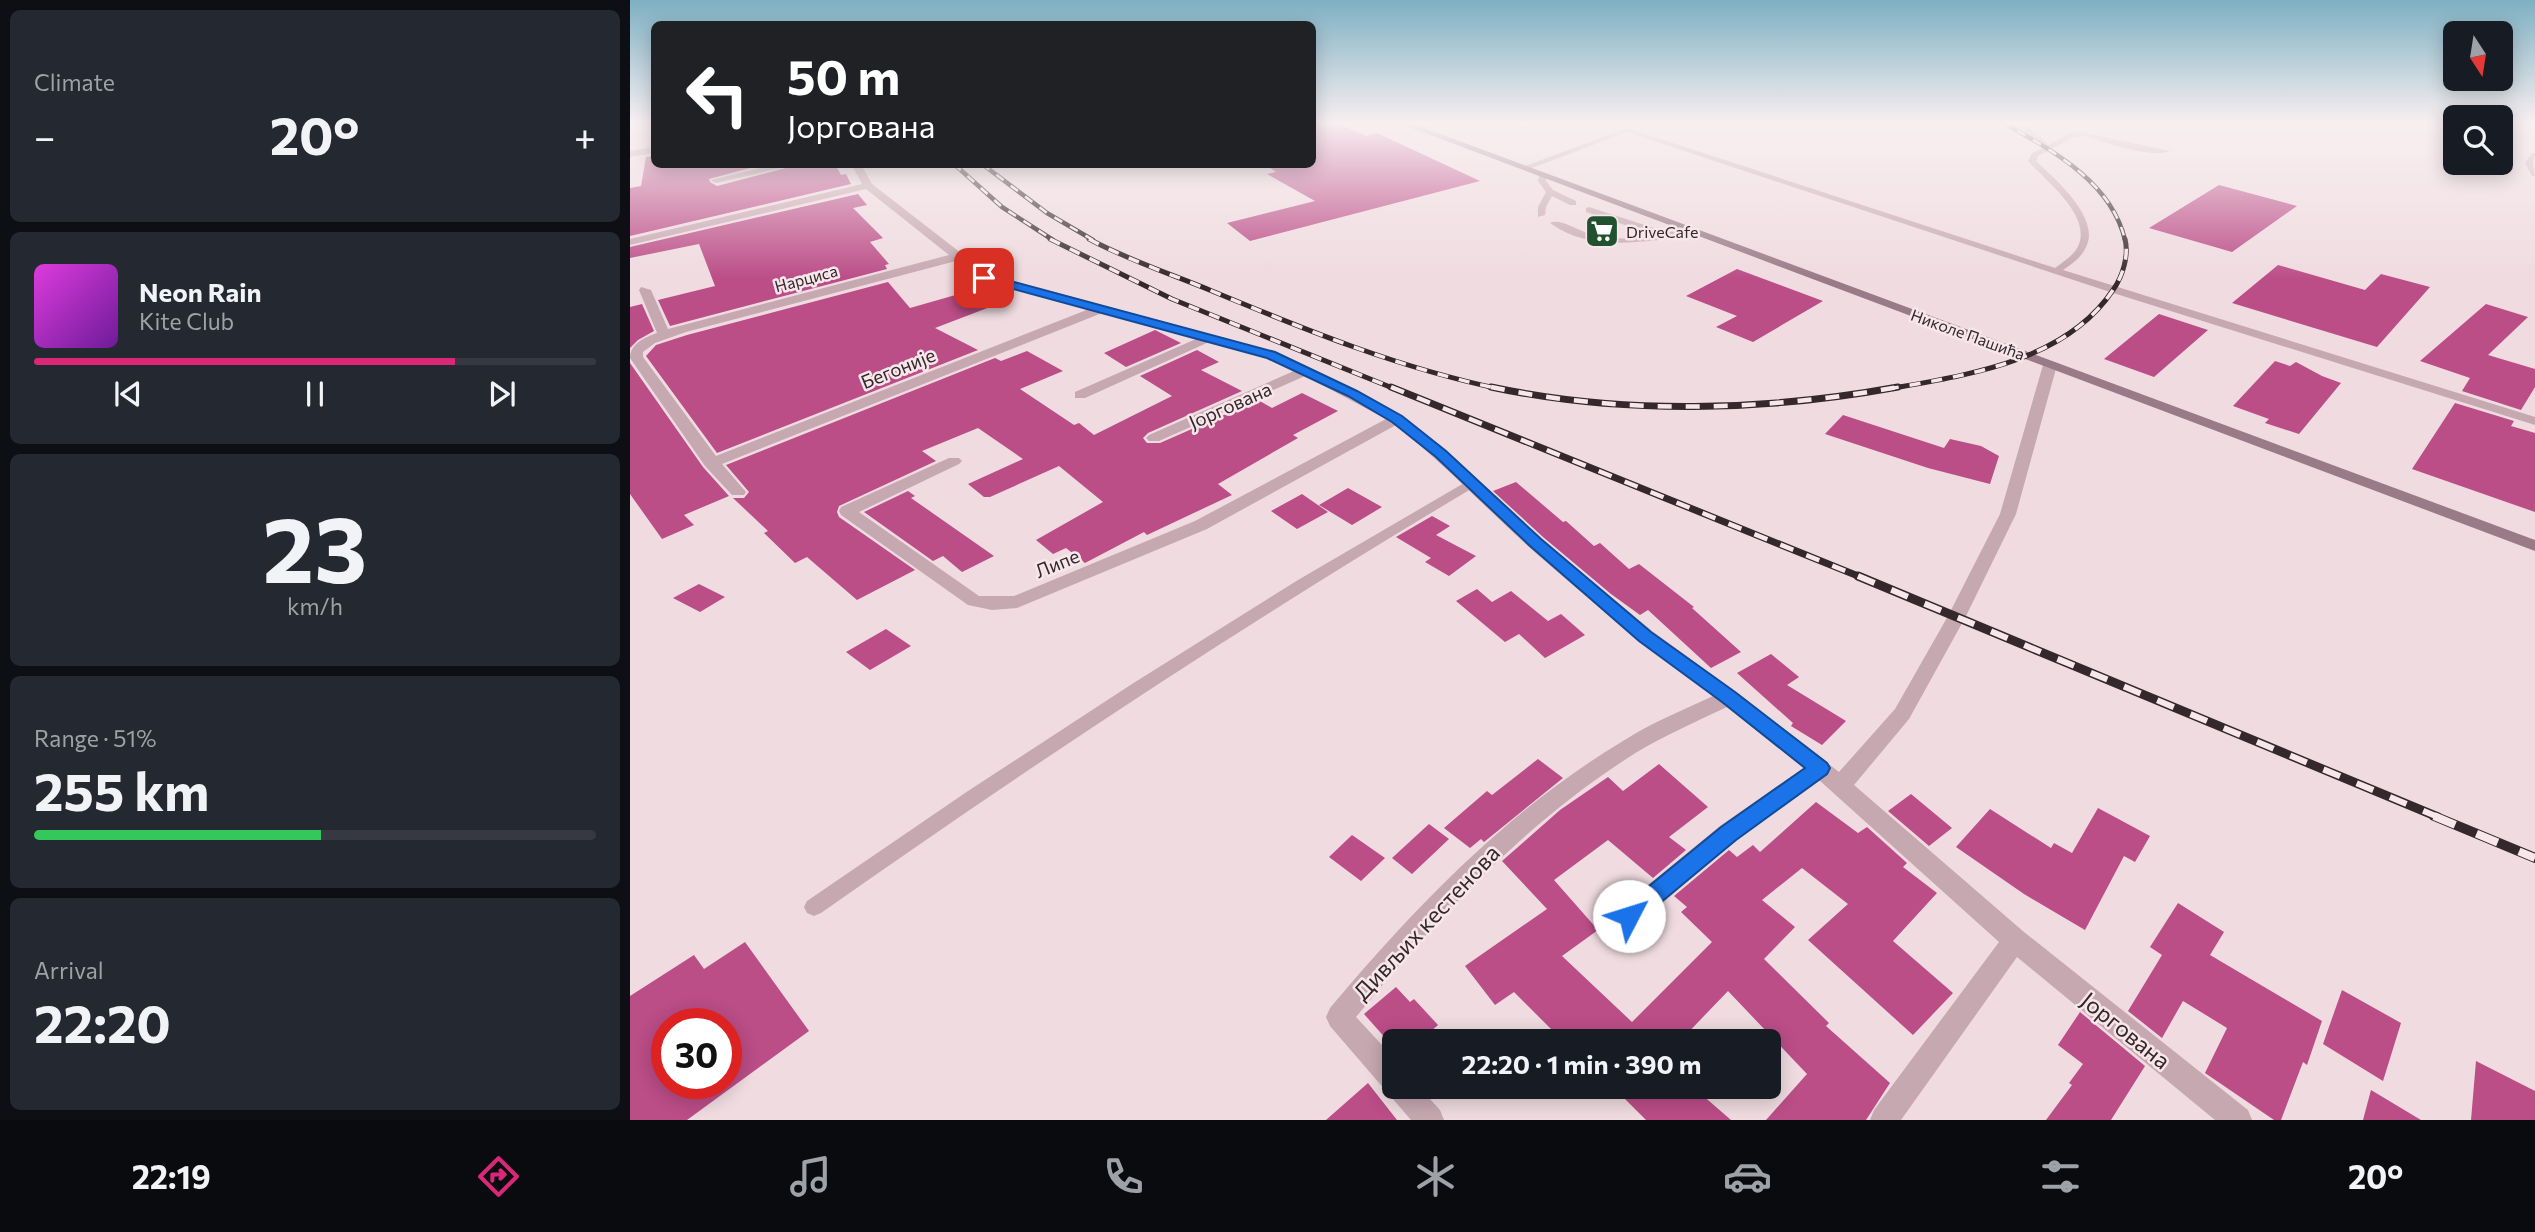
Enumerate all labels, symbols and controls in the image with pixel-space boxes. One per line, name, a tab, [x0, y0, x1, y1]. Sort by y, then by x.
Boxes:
north arrow	[2443, 21, 2513, 91]
map controls	[2443, 21, 2513, 175]
text: 50 m	[787, 45, 900, 105]
icon: left	[672, 49, 763, 140]
text: Climate	[34, 68, 115, 96]
text: 20°	[270, 102, 360, 166]
text: Јоргована	[787, 105, 935, 145]
button: search	[2443, 105, 2513, 175]
text: −	[34, 112, 56, 159]
text: +	[574, 112, 596, 159]
supermarket icon: DriveCafe	[1583, 212, 1621, 250]
place label: DriveCafe	[1626, 222, 1698, 241]
pin	[954, 248, 1014, 308]
icon: arrive	[965, 259, 1003, 297]
street label: Нарциса	[772, 260, 840, 296]
text: Neon Rain	[139, 276, 262, 307]
street label: Николе Пашића	[1909, 305, 2027, 363]
text: Kite Club	[139, 307, 234, 335]
street label: Бегоније	[857, 343, 939, 393]
icon: previous	[109, 375, 147, 413]
icon: pause	[296, 375, 334, 413]
icon: next	[483, 375, 521, 413]
street label: Јоргована	[1185, 377, 1275, 433]
text: 23	[263, 490, 367, 602]
street label: Липе	[1031, 544, 1083, 582]
text: km/h	[287, 592, 343, 620]
text: Range · 51%	[34, 724, 156, 752]
text: 255 km	[34, 758, 209, 822]
street label: Дивљих кестенова	[1347, 839, 1505, 1005]
position arrow	[1592, 879, 1666, 953]
text: Arrival	[34, 956, 104, 984]
street label: Јоргована	[2076, 986, 2176, 1074]
text: 22:20	[34, 990, 171, 1054]
speed limit sign: 30	[651, 1008, 742, 1099]
text: 22:20 · 1 min · 390 m	[1462, 1048, 1701, 1079]
icon: directions	[474, 1152, 523, 1201]
icon: music	[786, 1152, 835, 1201]
icon: phone	[1099, 1152, 1148, 1201]
icon: climate	[1411, 1152, 1460, 1201]
icon: car	[1723, 1152, 1772, 1201]
icon: filters	[2036, 1152, 2085, 1201]
text: 22:19	[132, 1156, 211, 1196]
text: 20°	[2348, 1156, 2403, 1196]

